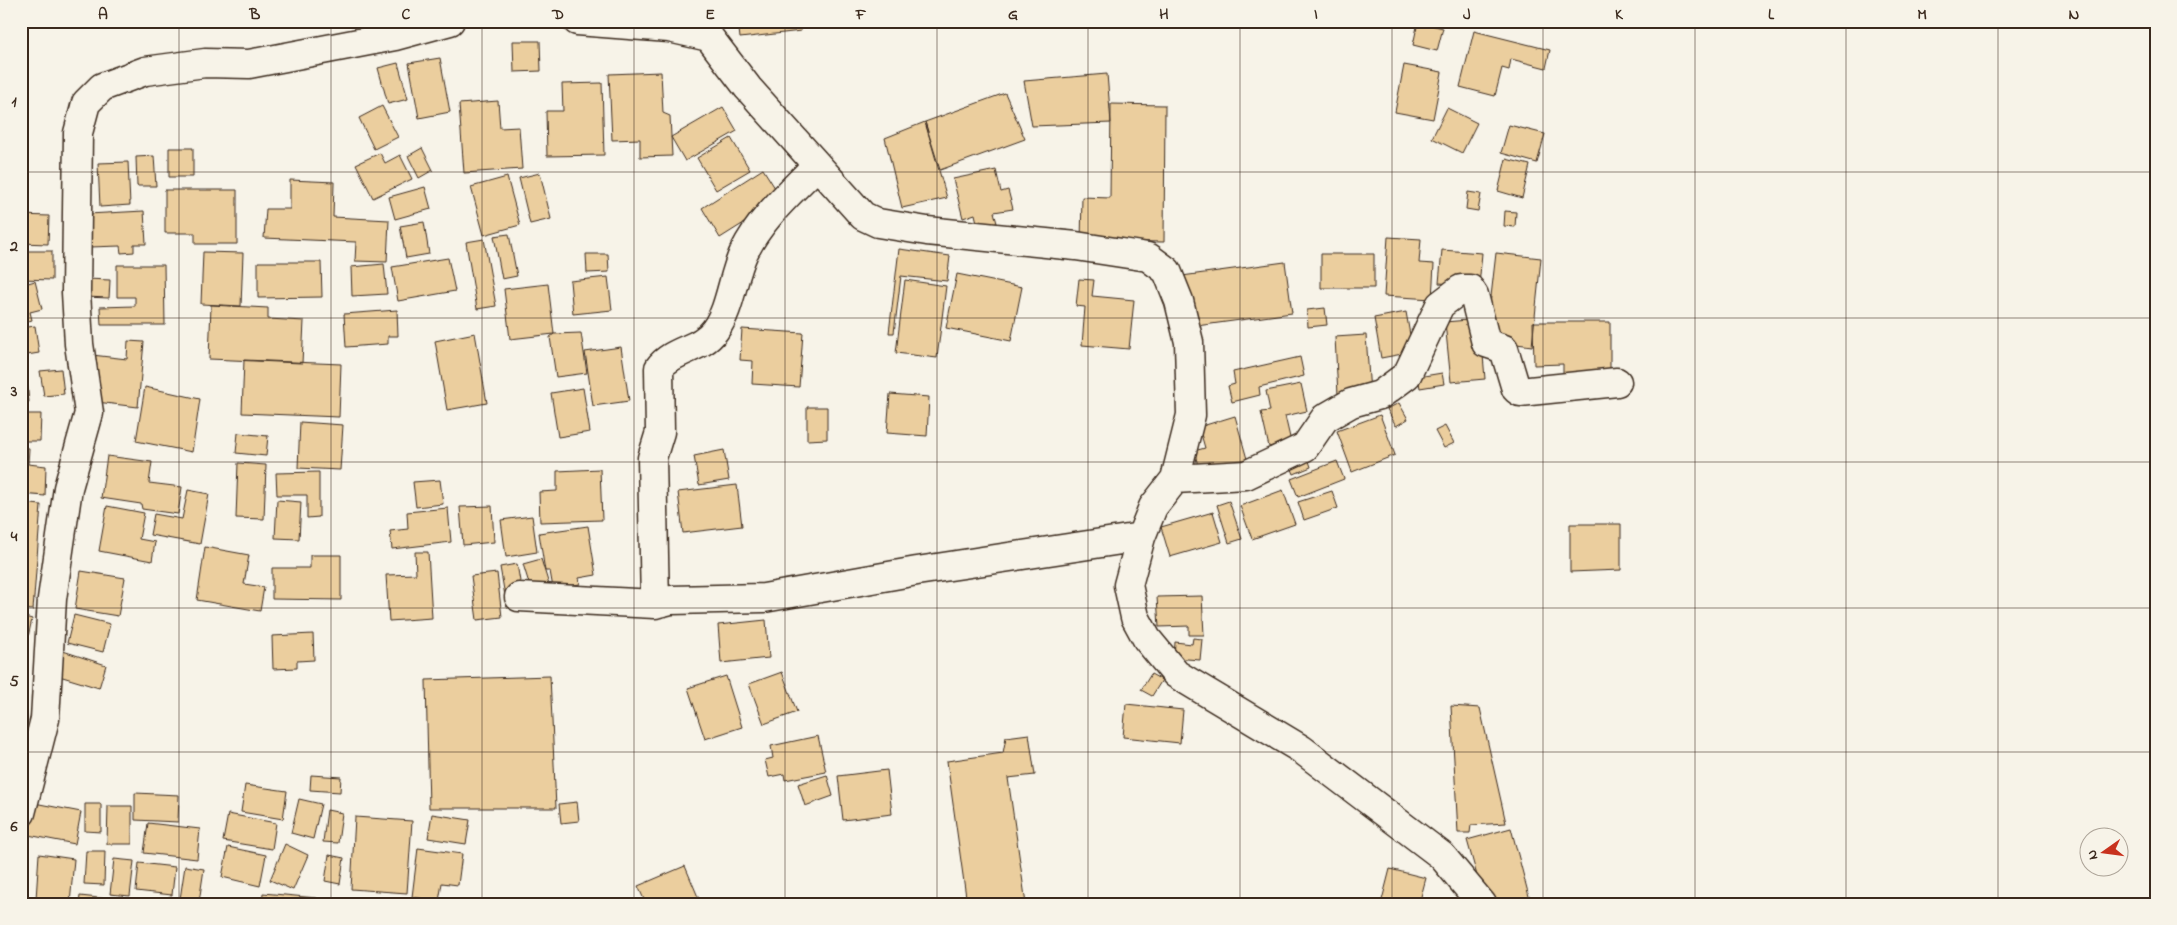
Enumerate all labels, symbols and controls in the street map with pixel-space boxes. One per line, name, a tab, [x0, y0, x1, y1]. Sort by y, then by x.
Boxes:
text: A	[98, 3, 108, 27]
text: B	[249, 3, 261, 27]
text: C	[402, 3, 411, 27]
text: D	[551, 3, 564, 27]
text: E	[705, 3, 715, 27]
text: F	[855, 3, 867, 27]
text: G	[1008, 3, 1018, 27]
text: H	[1159, 3, 1169, 27]
text: I	[1314, 3, 1318, 27]
text: J	[1463, 3, 1471, 27]
text: K	[1615, 3, 1624, 27]
text: L	[1768, 3, 1775, 27]
text: M	[1917, 3, 1927, 27]
text: N	[2069, 3, 2080, 27]
text: 1	[11, 90, 17, 114]
text: 2	[9, 235, 18, 259]
text: 3	[10, 380, 18, 404]
text: 4	[10, 525, 18, 549]
text: 5	[9, 670, 19, 694]
text: 6	[9, 815, 18, 839]
north arrow	[2080, 828, 2130, 878]
text: N	[2082, 848, 2104, 862]

